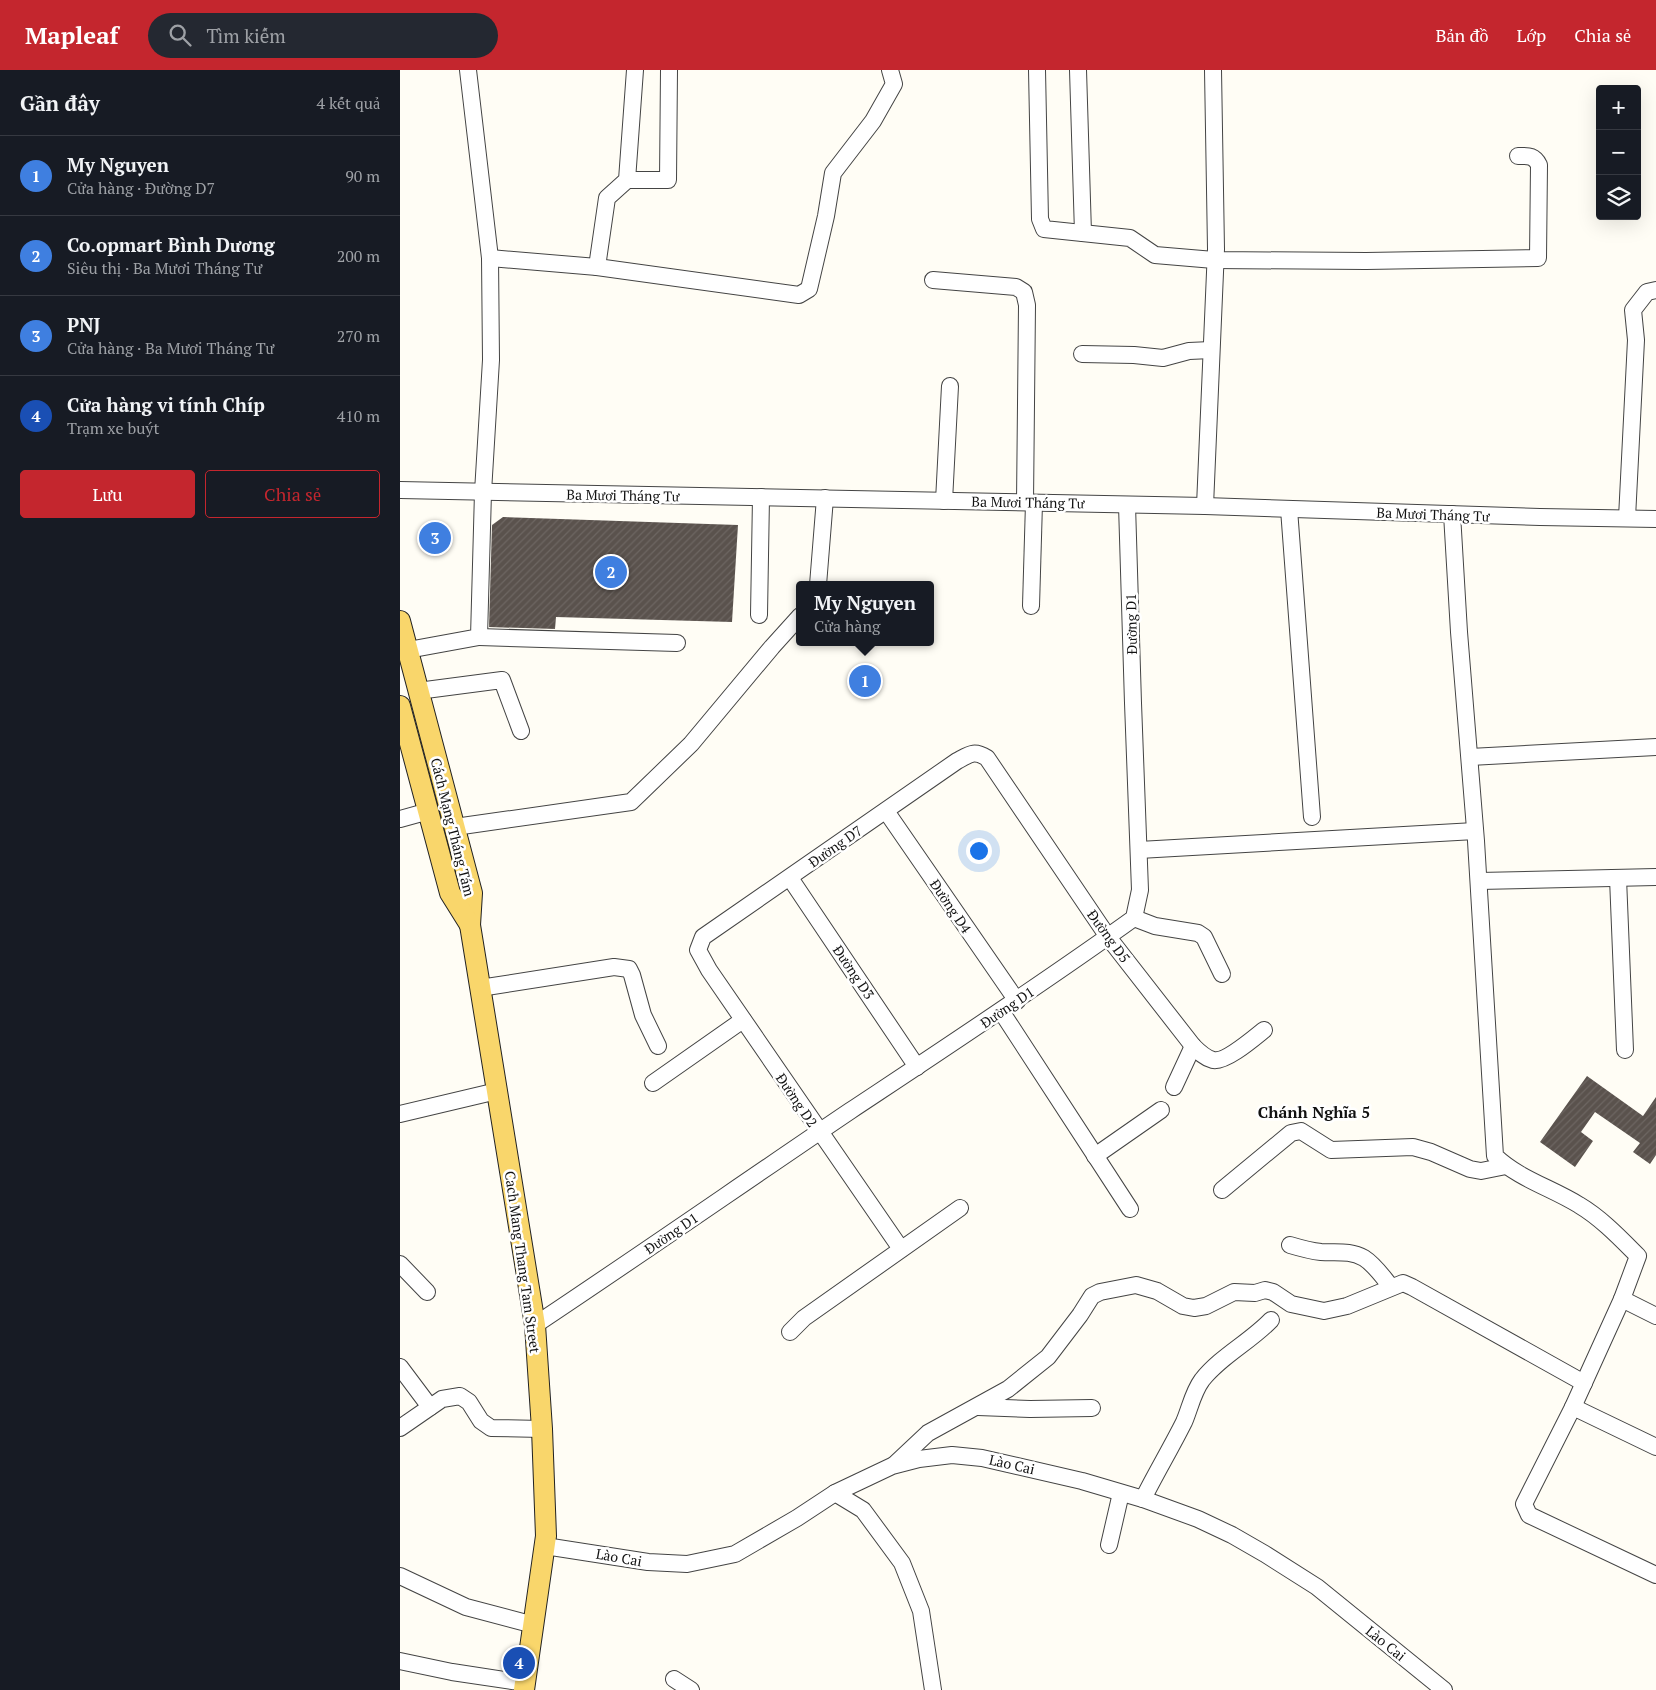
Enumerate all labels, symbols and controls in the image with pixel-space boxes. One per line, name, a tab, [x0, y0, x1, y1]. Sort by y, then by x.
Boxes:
search box	[148, 13, 498, 58]
text: Mapleaf	[25, 19, 118, 51]
icon: search	[166, 21, 194, 49]
text: Tìm kiếm	[206, 23, 286, 48]
text: Bản đồ	[1435, 23, 1489, 47]
text: Lớp	[1517, 23, 1546, 47]
text: Chia sẻ	[1574, 23, 1631, 47]
map controls	[1596, 85, 1641, 220]
button: +	[1596, 85, 1641, 130]
text: Gần đây	[20, 89, 100, 117]
text: 4 kết quả	[317, 92, 380, 114]
button: −	[1596, 130, 1641, 175]
text: My Nguyen	[67, 152, 169, 177]
text: 1	[31, 165, 41, 187]
text: 90 m	[345, 165, 380, 187]
button: layers	[1596, 175, 1641, 220]
text: Cửa hàng · Đường D7	[67, 177, 215, 199]
text: Co.opmart Bình Dương	[67, 232, 275, 257]
text: 2	[31, 245, 41, 267]
text: 200 m	[337, 245, 380, 267]
text: Siêu thị · Ba Mươi Tháng Tư	[67, 257, 262, 279]
text: PNJ	[67, 312, 101, 337]
text: 3	[31, 325, 41, 347]
text: 270 m	[337, 325, 380, 347]
text: Cửa hàng · Ba Mươi Tháng Tư	[67, 337, 274, 359]
text: Cửa hàng vi tính Chíp	[67, 392, 265, 417]
text: 4	[31, 405, 41, 427]
text: 410 m	[337, 405, 380, 427]
text: Trạm xe buýt	[67, 417, 159, 439]
button: Lưu	[20, 470, 195, 518]
button: Chia sẻ	[205, 470, 380, 518]
street label: Ba Mươi Tháng Tư	[566, 485, 680, 505]
street label: Ba Mươi Tháng Tư	[971, 492, 1085, 512]
street label: Ba Mươi Tháng Tư	[1376, 503, 1490, 525]
pin: 3	[419, 519, 451, 557]
pin: 2	[595, 553, 627, 591]
popup	[796, 581, 934, 646]
text: My Nguyen	[814, 590, 916, 615]
street label: Đường D1	[1121, 593, 1141, 655]
text: Cửa hàng	[814, 615, 880, 637]
pin: 1	[849, 662, 881, 700]
street label: Cách Mạng Tháng Tám	[427, 756, 479, 898]
street label: Đường D7	[804, 821, 866, 871]
your location	[966, 838, 992, 864]
street label: Đường D4	[926, 875, 976, 937]
street label: Đường D5	[1083, 906, 1135, 966]
street label: Đường D3	[829, 941, 879, 1003]
street label: Đường D1	[976, 982, 1038, 1032]
street label: Đường D2	[772, 1069, 822, 1131]
district label: Chánh Nghĩa 5	[1258, 1101, 1370, 1123]
street label: Cach Mang Thang Tam Street	[501, 1170, 545, 1355]
street label: Đường D1	[640, 1208, 702, 1258]
street label: Lào Cai	[987, 1450, 1037, 1478]
street label: Lào Cai	[595, 1544, 643, 1570]
street label: Lào Cai	[1362, 1621, 1410, 1665]
pin: 4	[503, 1644, 535, 1682]

